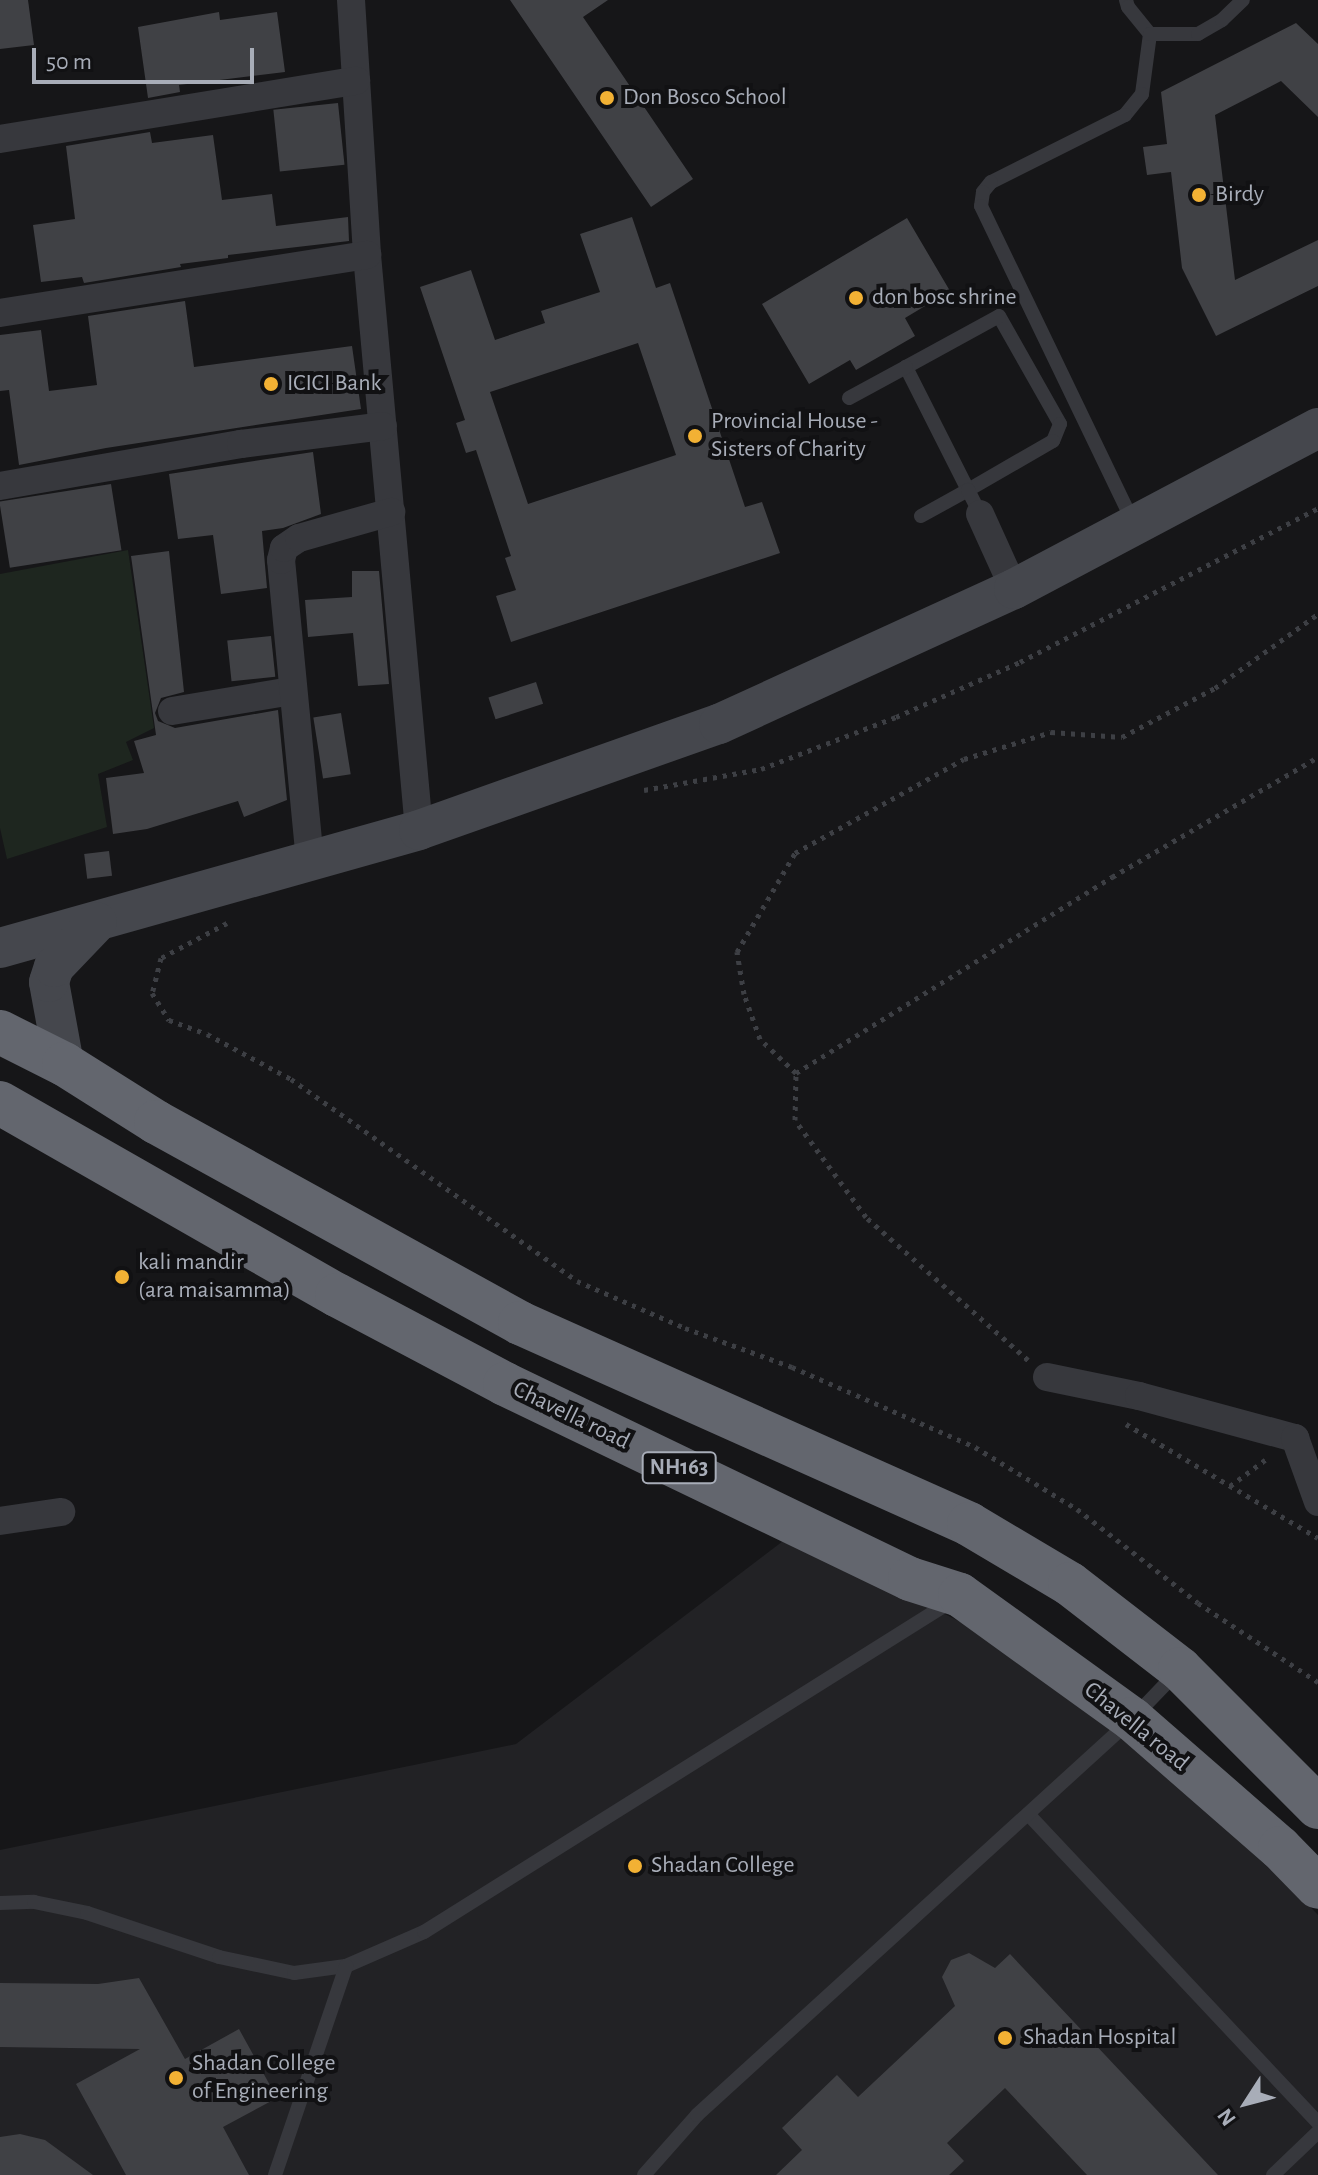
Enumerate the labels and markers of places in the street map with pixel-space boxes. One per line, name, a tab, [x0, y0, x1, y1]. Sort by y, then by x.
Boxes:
place label: Don Bosco School	[623, 84, 787, 112]
marker: Don Bosco School	[598, 89, 616, 107]
place label: Birdy	[1215, 181, 1264, 209]
marker: Birdy	[1190, 186, 1208, 204]
place label: don bosc shrine	[872, 284, 1017, 312]
marker: don bosc shrine	[847, 289, 865, 307]
place label: ICICI Bank	[287, 370, 381, 398]
marker: ICICI Bank	[262, 375, 280, 393]
place label: Provincial House - Sisters of Charity	[711, 408, 878, 464]
marker: Provincial House - Sisters of Charity	[686, 427, 704, 445]
place label: kali mandir (ara maisamma)	[138, 1249, 291, 1305]
marker: kali mandir (ara maisamma)	[113, 1268, 131, 1286]
place label: Shadan College	[651, 1852, 794, 1880]
marker: Shadan College	[626, 1857, 644, 1875]
place label: Shadan Hospital	[1023, 2024, 1177, 2052]
marker: Shadan Hospital	[994, 2027, 1016, 2049]
place label: Shadan College of Engineering	[192, 2050, 335, 2106]
marker: Shadan College of Engineering	[167, 2069, 185, 2087]

